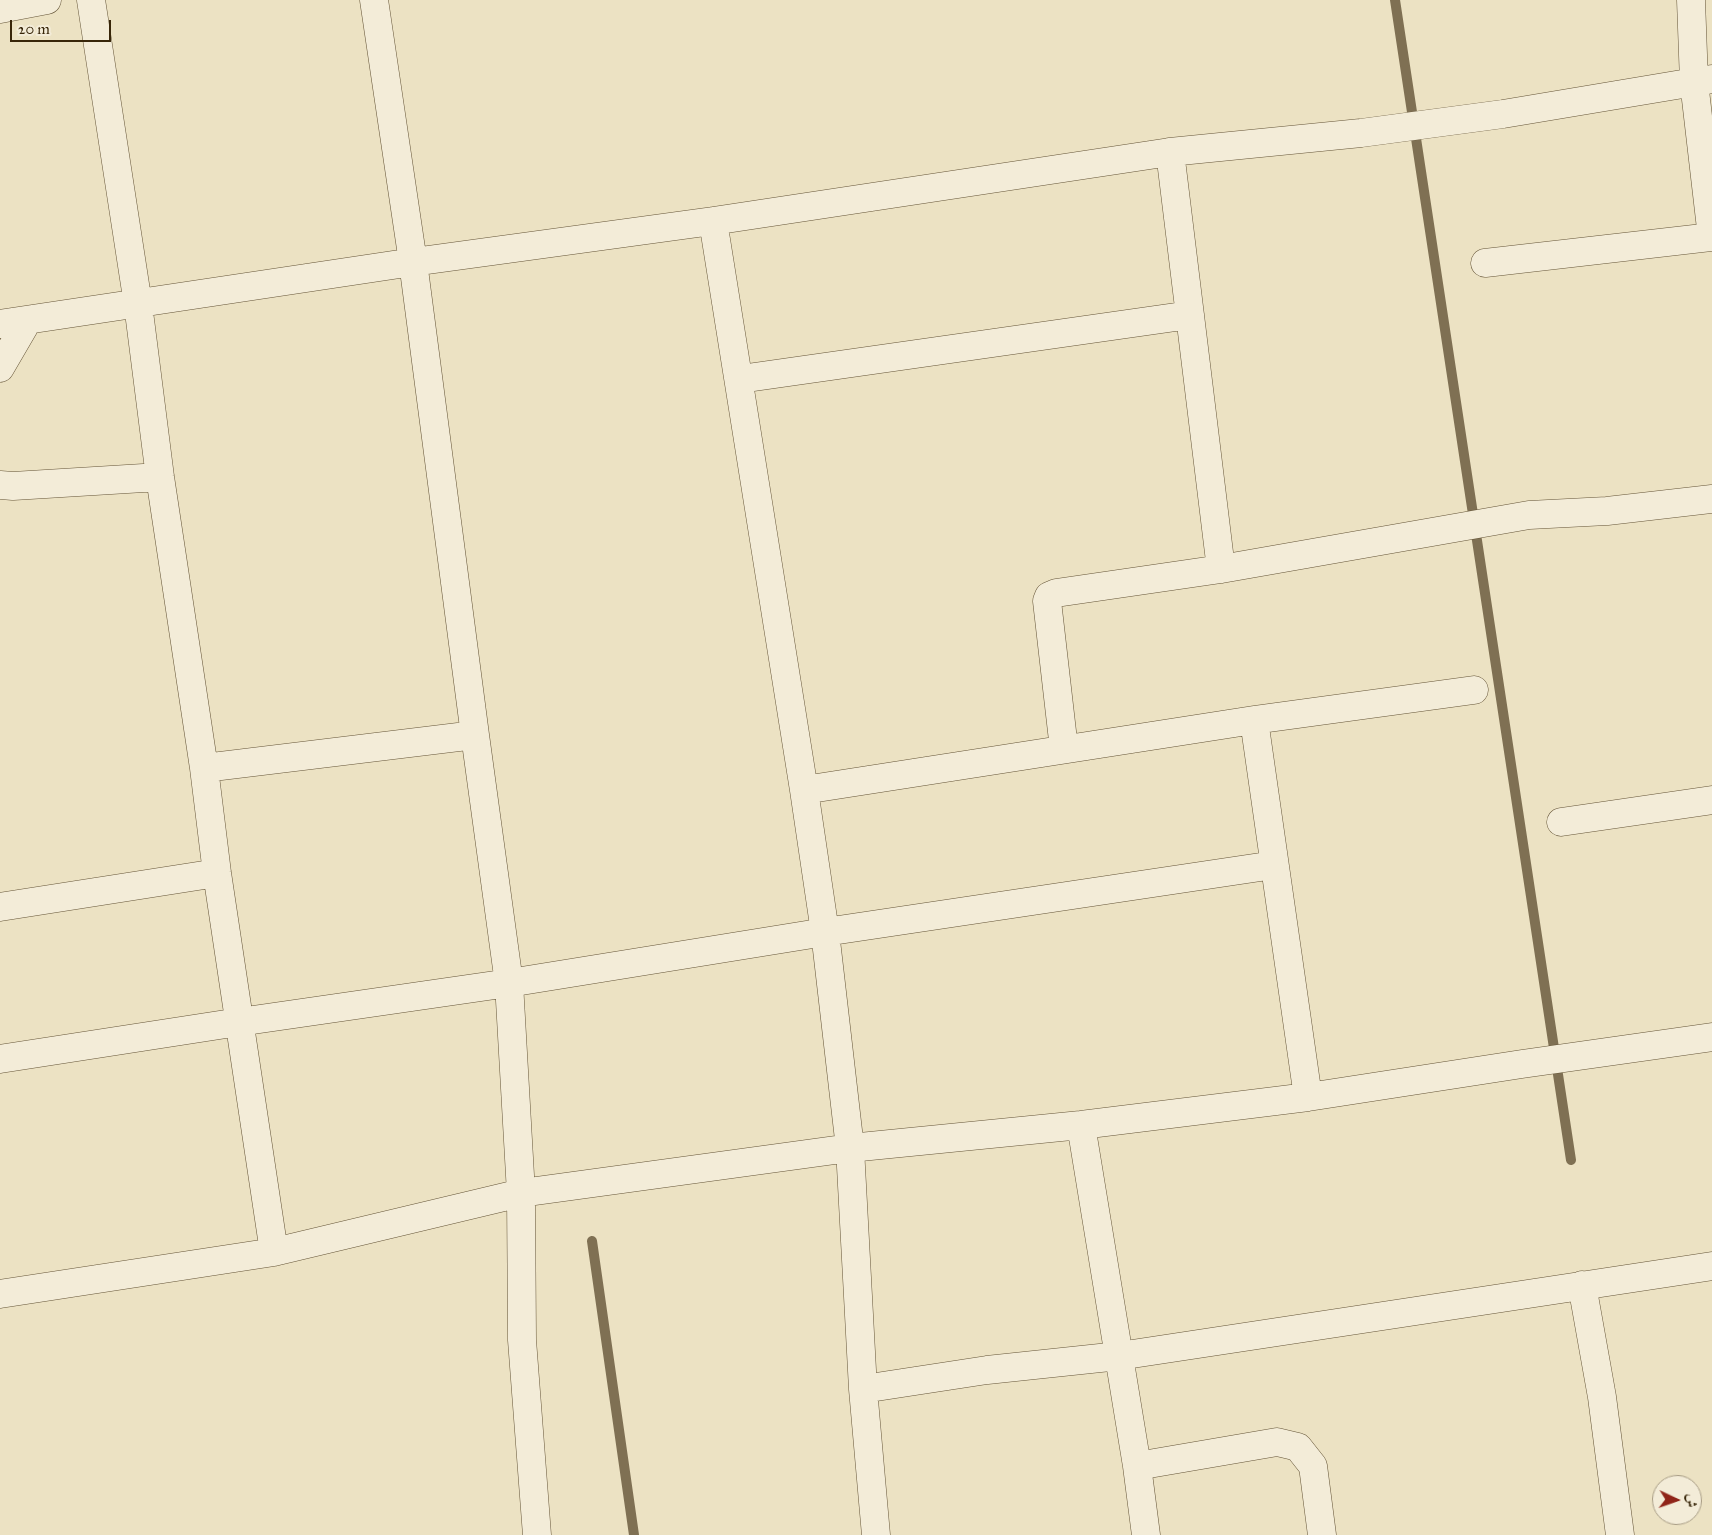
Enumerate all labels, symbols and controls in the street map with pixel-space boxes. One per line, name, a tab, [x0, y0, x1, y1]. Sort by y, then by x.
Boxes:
scale bar	[12, 10, 114, 42]
text: 20 m	[18, 20, 50, 38]
north arrow	[1652, 1475, 1702, 1525]
text: ش	[1683, 1493, 1700, 1508]

